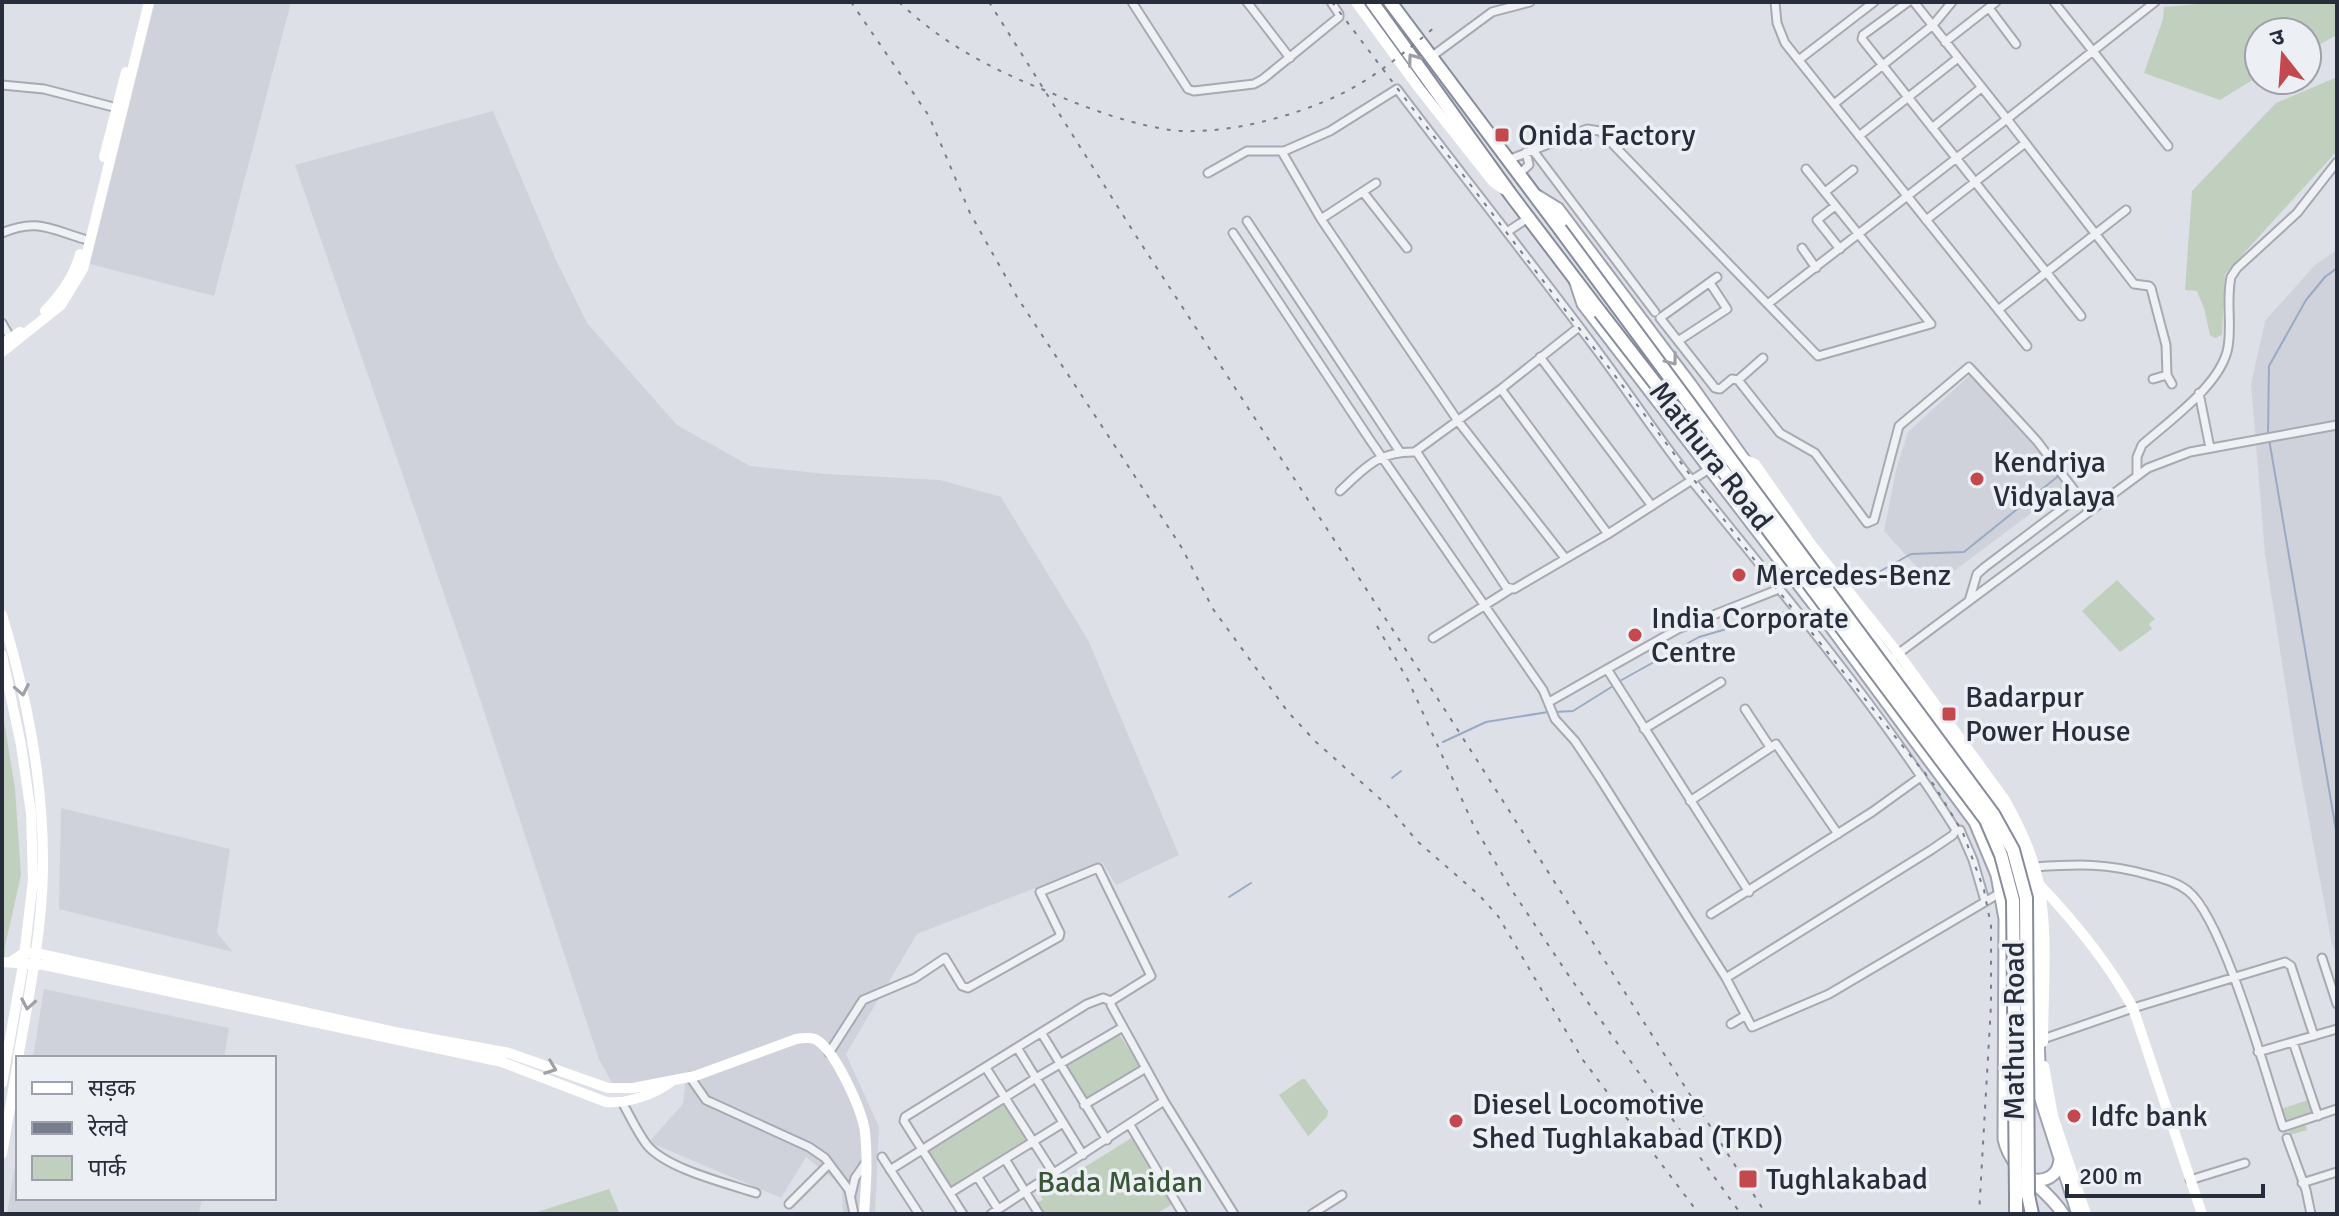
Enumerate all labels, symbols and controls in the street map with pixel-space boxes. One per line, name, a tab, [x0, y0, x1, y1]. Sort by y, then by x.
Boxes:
north arrow	[2243, 16, 2323, 96]
text: उ	[2267, 22, 2288, 52]
one-way arrow	[1408, 54, 1423, 68]
place label: Onida Factory	[1518, 117, 1695, 154]
marker: Onida Factory	[1493, 126, 1511, 144]
one-way arrow	[1662, 351, 1676, 366]
street label: Mathura Road	[1641, 374, 1780, 538]
place label: Kendriya Vidyalaya	[1993, 444, 2116, 515]
marker: Kendriya Vidyalaya	[1968, 470, 1986, 488]
place label: Mercedes-Benz	[1755, 557, 1951, 594]
marker: Mercedes-Benz	[1730, 566, 1748, 584]
place label: India Corporate Centre	[1651, 600, 1849, 671]
marker: India Corporate Centre	[1626, 626, 1644, 644]
place label: Badarpur Power House	[1965, 679, 2131, 750]
one-way arrow	[13, 683, 30, 697]
marker: Badarpur Power House	[1940, 705, 1958, 723]
street label: Mathura Road	[1996, 941, 2033, 1121]
one-way arrow	[20, 997, 37, 1011]
legend	[16, 1056, 276, 1200]
one-way arrow	[543, 1058, 557, 1075]
text: सड़क	[88, 1073, 136, 1103]
place label: Diesel Locomotive Shed Tughlakabad (TKD)	[1472, 1086, 1783, 1157]
place label: Idfc bank	[2090, 1098, 2208, 1135]
marker: Idfc bank	[2065, 1107, 2083, 1125]
marker: Diesel Locomotive Shed Tughlakabad (TKD)	[1447, 1112, 1465, 1130]
text: रेलवे	[87, 1113, 128, 1143]
scale bar	[2067, 1148, 2263, 1198]
text: पार्क	[88, 1153, 127, 1183]
place label: Tughlakabad	[1766, 1161, 1928, 1198]
text: 200 m	[2079, 1161, 2142, 1191]
park label: Bada Maidan	[1037, 1164, 1203, 1201]
marker: Tughlakabad	[1737, 1168, 1759, 1190]

